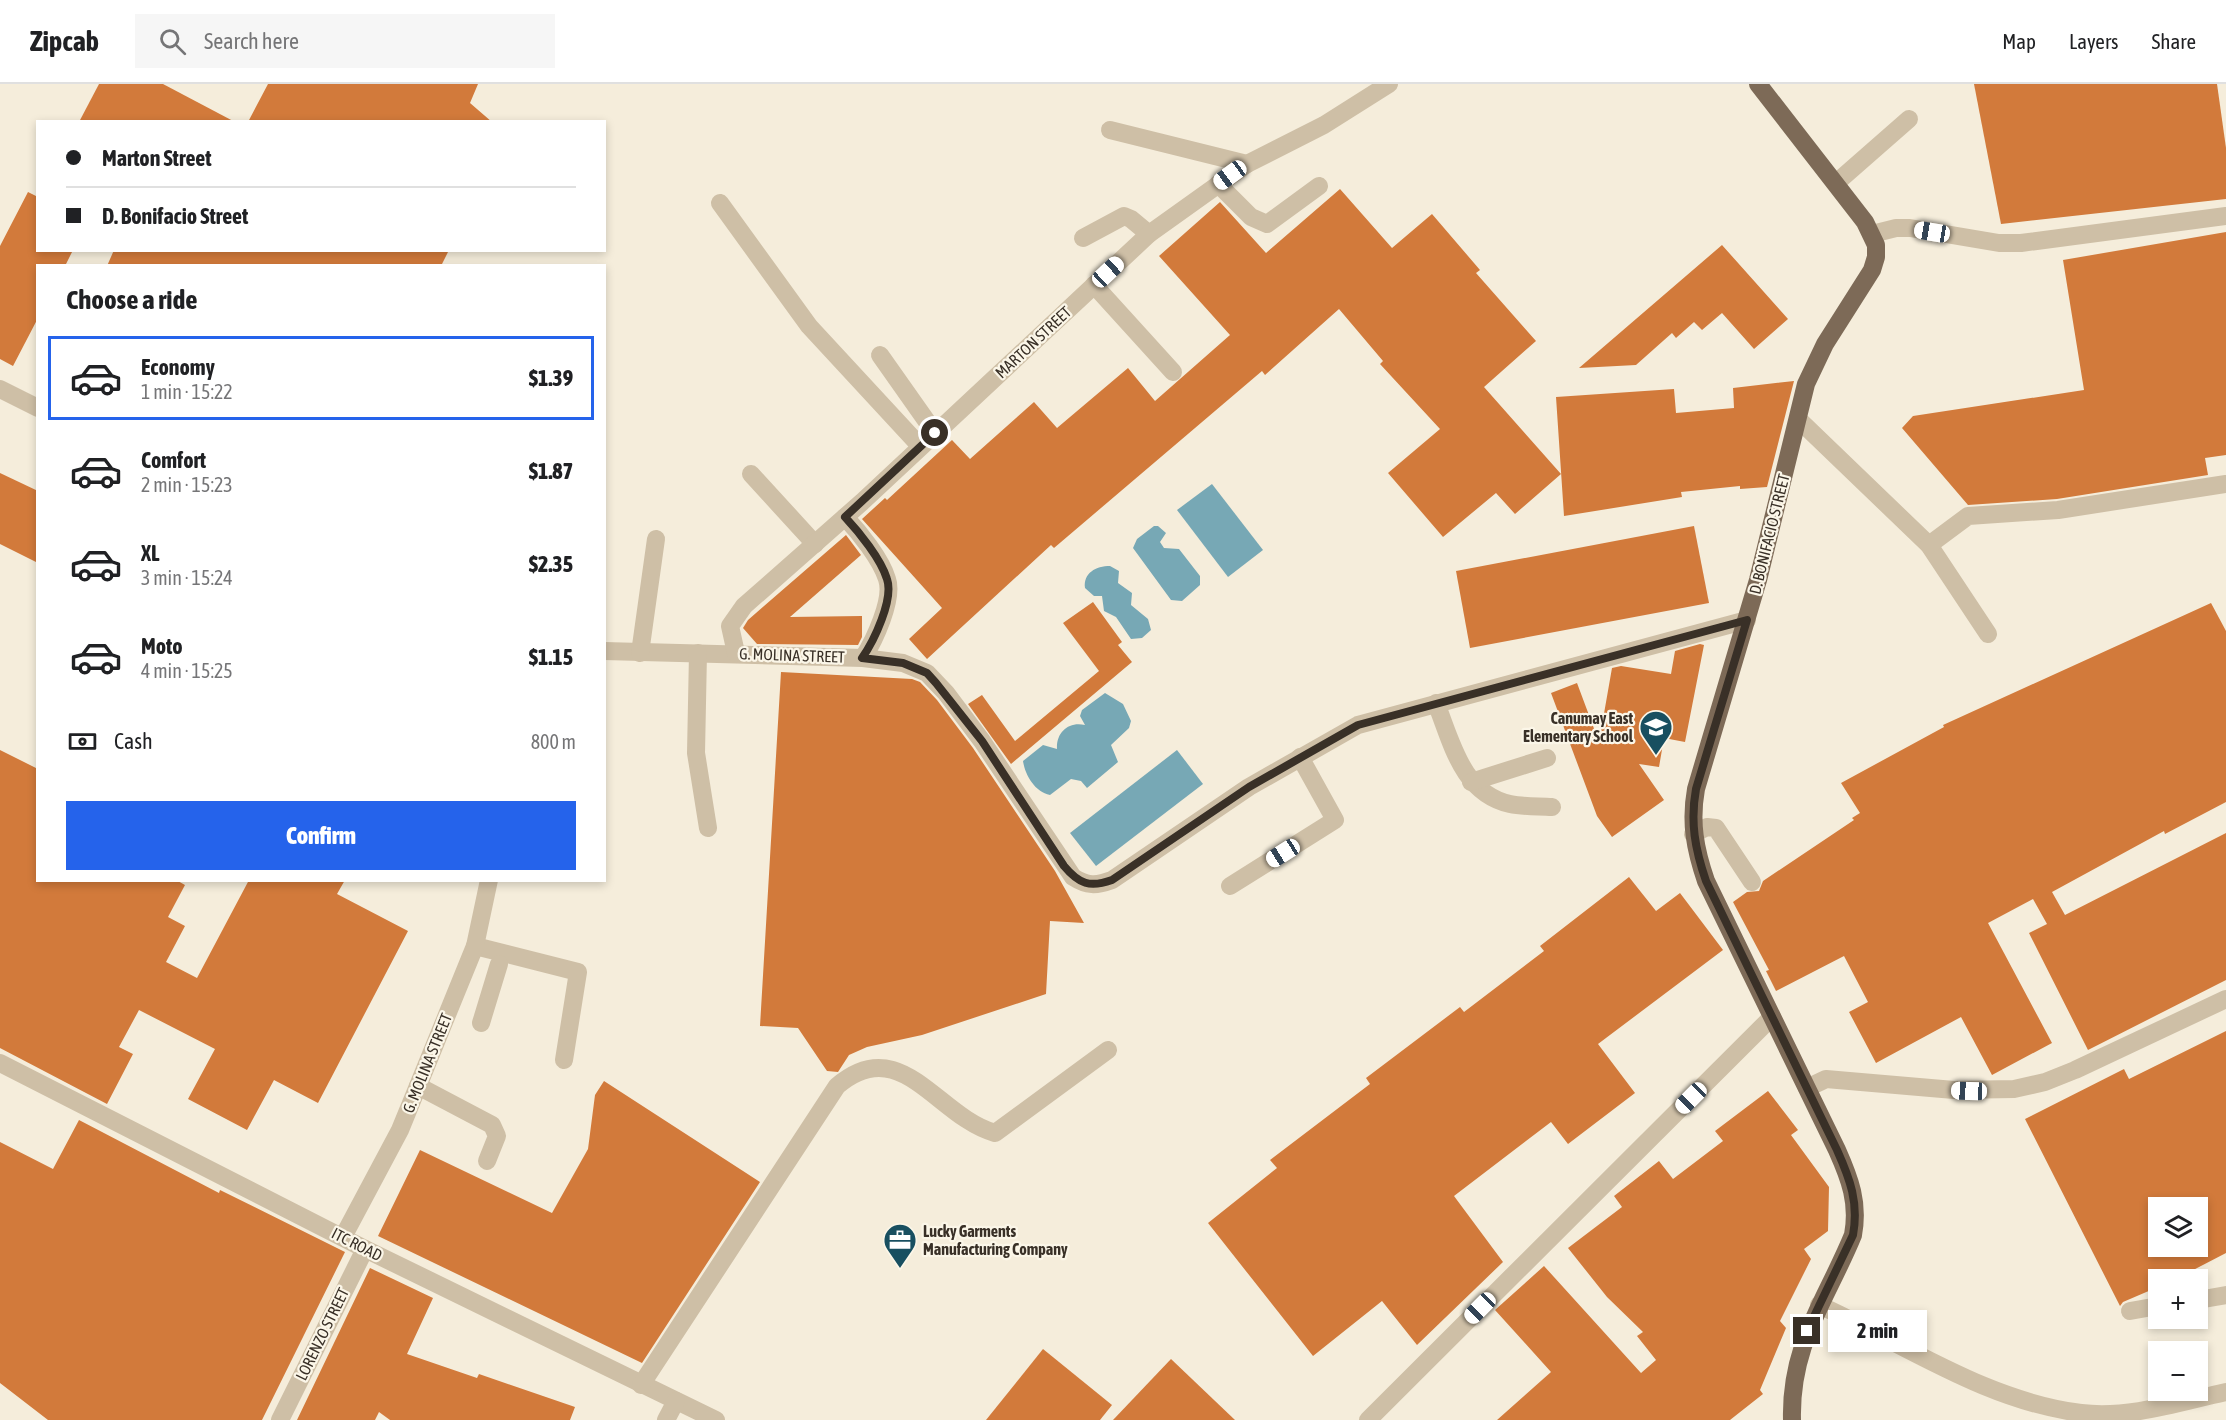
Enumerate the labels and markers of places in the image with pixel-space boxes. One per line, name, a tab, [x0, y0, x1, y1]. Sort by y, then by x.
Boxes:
place label: Canumay East Elementary School	[1523, 709, 1634, 745]
school or university icon: Canumay East Elementary School	[1638, 709, 1674, 756]
office icon: Lucky Garments Manufacturing Company	[882, 1222, 918, 1269]
place label: Lucky Garments Manufacturing Company	[923, 1222, 1068, 1258]

